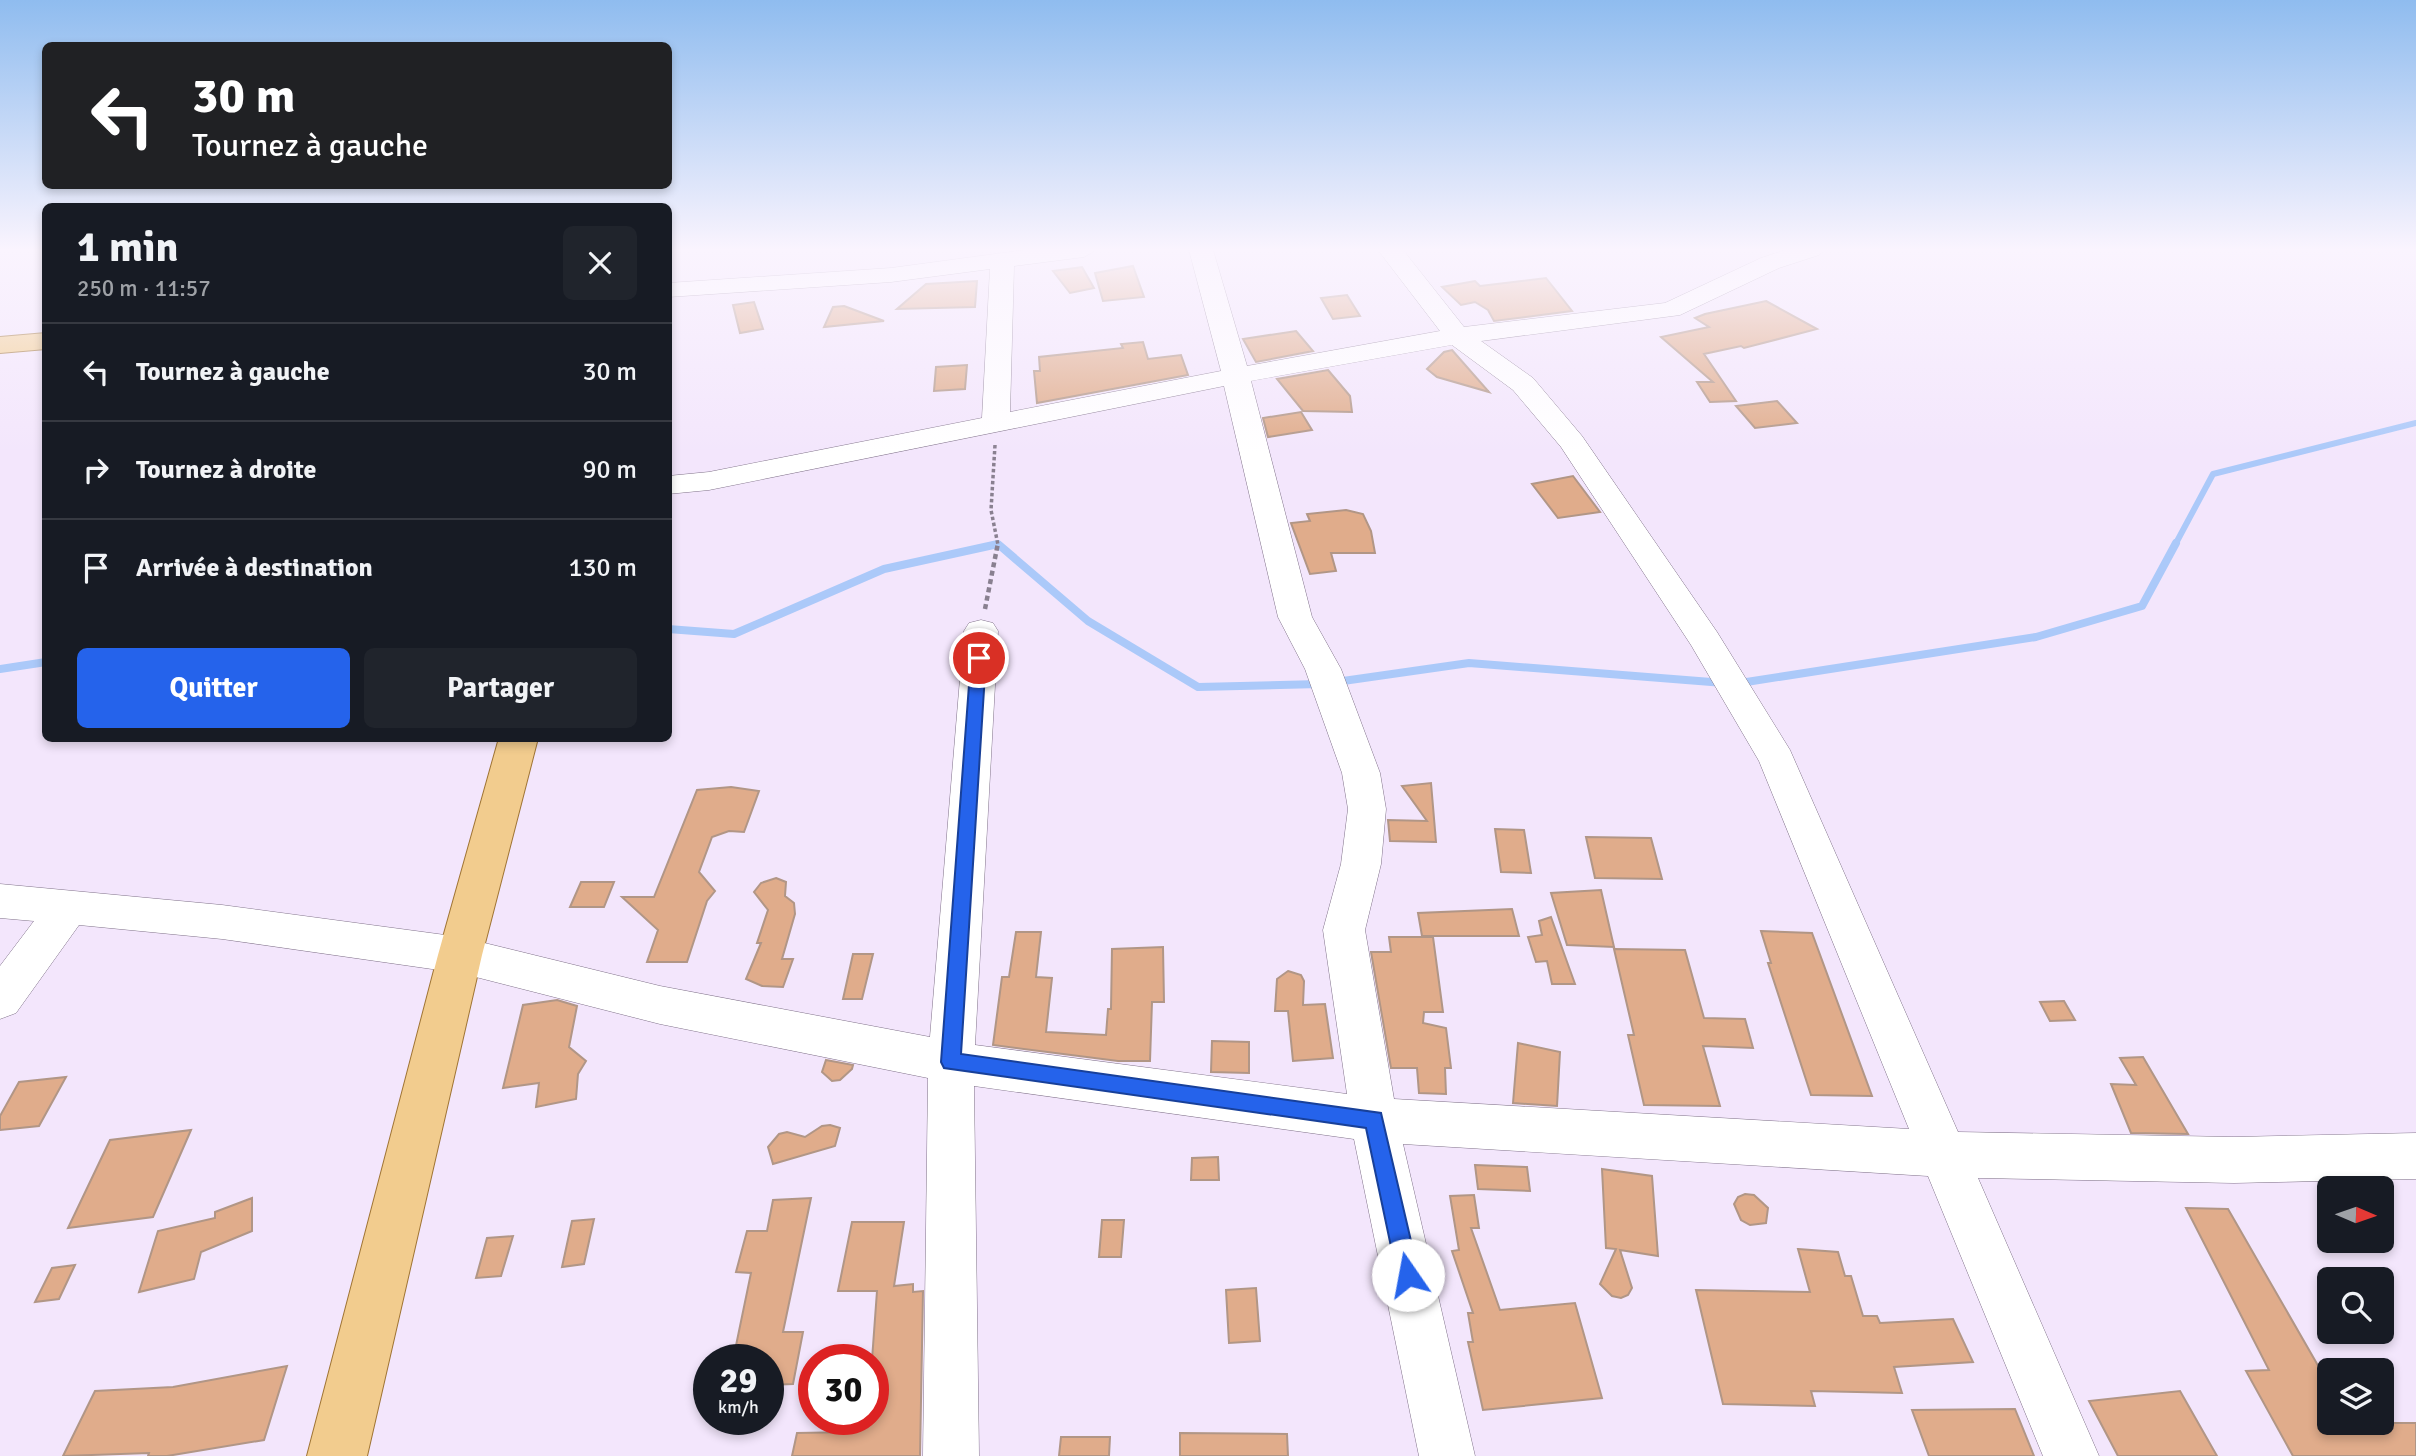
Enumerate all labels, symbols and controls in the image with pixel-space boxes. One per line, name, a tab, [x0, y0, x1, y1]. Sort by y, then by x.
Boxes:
text: 30 m	[192, 66, 295, 126]
icon: left	[77, 70, 168, 161]
text: Tournez à gauche	[192, 126, 428, 165]
text: 1 min	[77, 222, 178, 273]
button: close	[563, 226, 637, 300]
text: 250 m · 11:57	[77, 274, 211, 303]
icon: left	[77, 353, 115, 391]
text: Tournez à gauche	[136, 356, 330, 388]
text: 30 m	[582, 356, 637, 388]
icon: right	[77, 451, 115, 489]
text: Tournez à droite	[136, 454, 316, 486]
text: 90 m	[582, 454, 637, 486]
icon: arrive	[77, 549, 115, 587]
text: Arrivée à destination	[136, 552, 373, 584]
text: 130 m	[568, 552, 637, 584]
pin	[949, 628, 1009, 688]
icon: arrive	[960, 639, 998, 677]
button: Quitter	[77, 648, 350, 728]
button: Partager	[364, 648, 637, 728]
north arrow	[2317, 1176, 2394, 1253]
map controls	[2317, 1176, 2394, 1435]
position arrow	[1371, 1238, 1445, 1312]
button: search	[2317, 1267, 2394, 1344]
speed limit sign: 30	[798, 1344, 889, 1435]
button: layers	[2317, 1358, 2394, 1435]
text: 29	[720, 1359, 757, 1402]
text: km/h	[718, 1396, 759, 1418]

